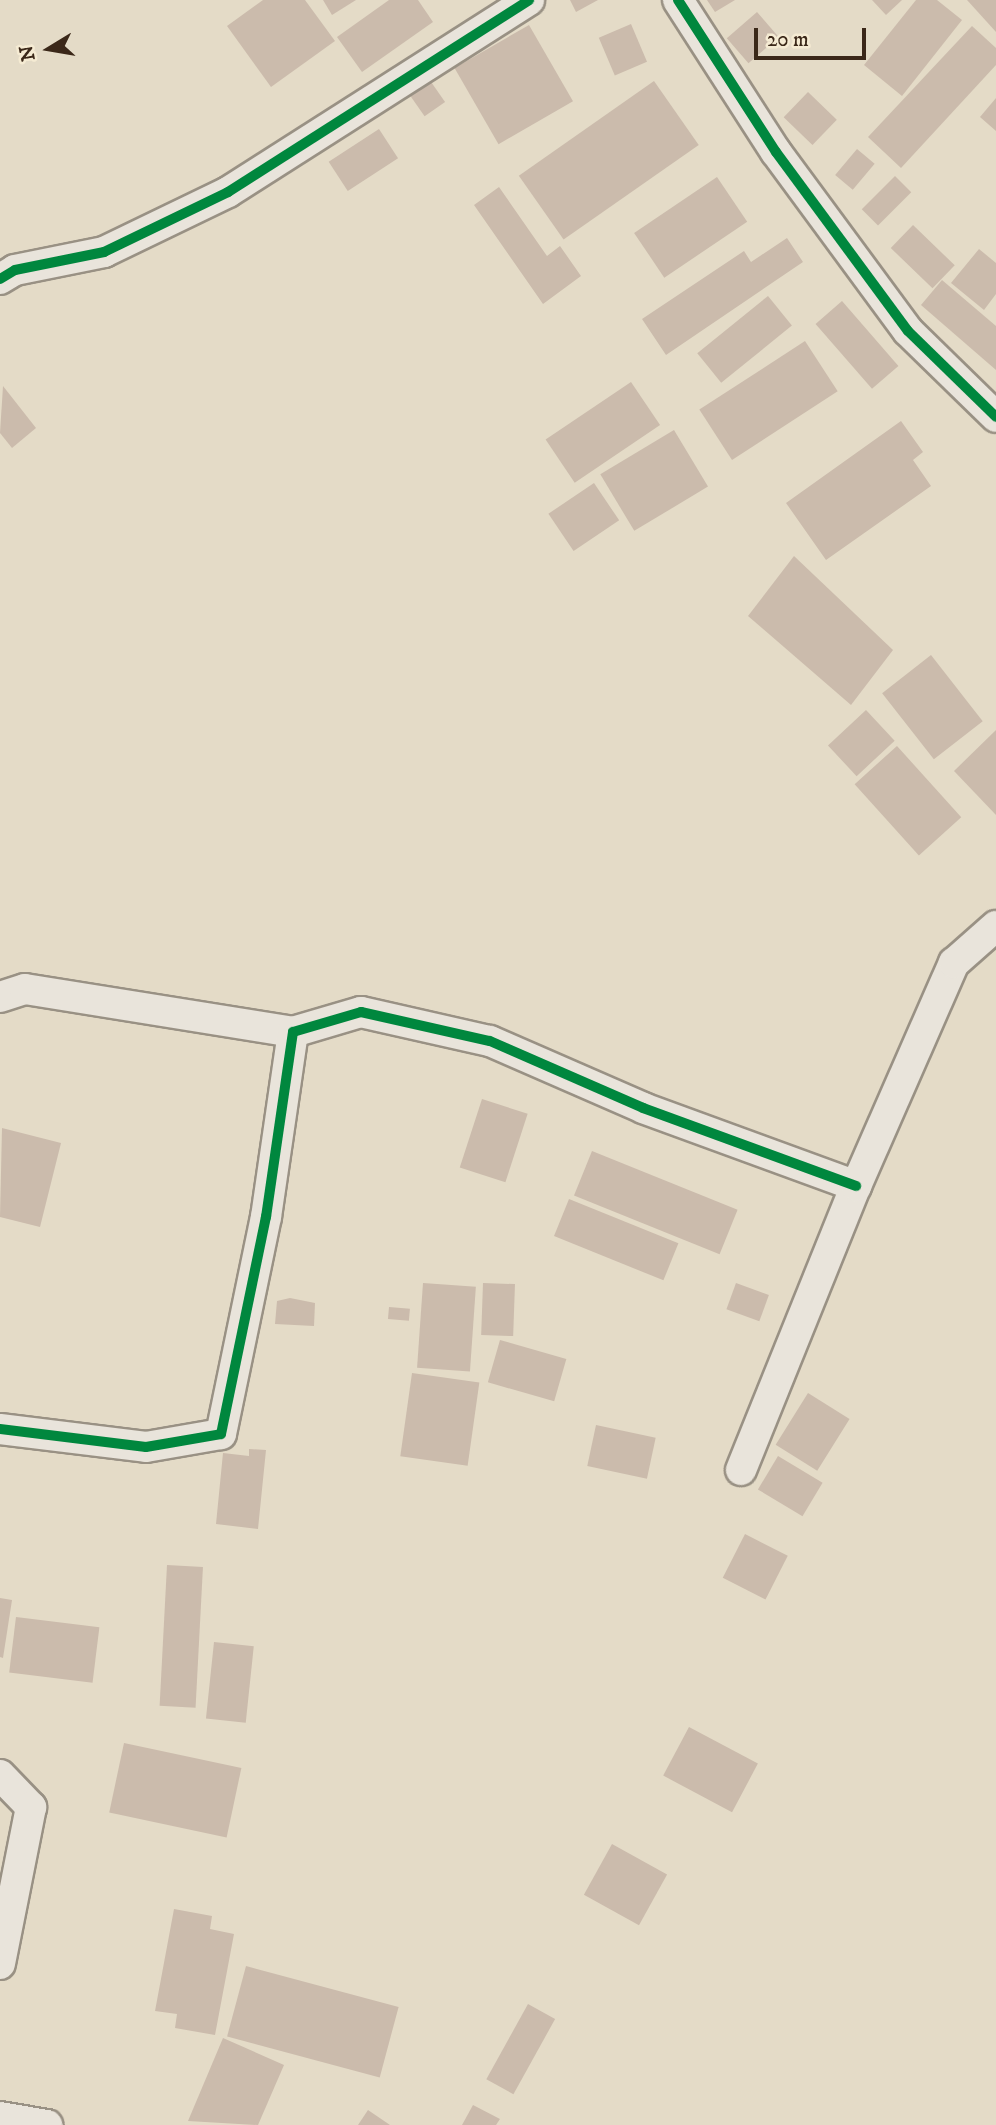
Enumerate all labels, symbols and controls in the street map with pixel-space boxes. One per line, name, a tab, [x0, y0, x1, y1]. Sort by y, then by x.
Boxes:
north arrow	[14, 14, 84, 84]
scale bar	[758, 14, 870, 58]
text: 20 m	[767, 27, 809, 53]
text: N	[15, 43, 41, 63]

